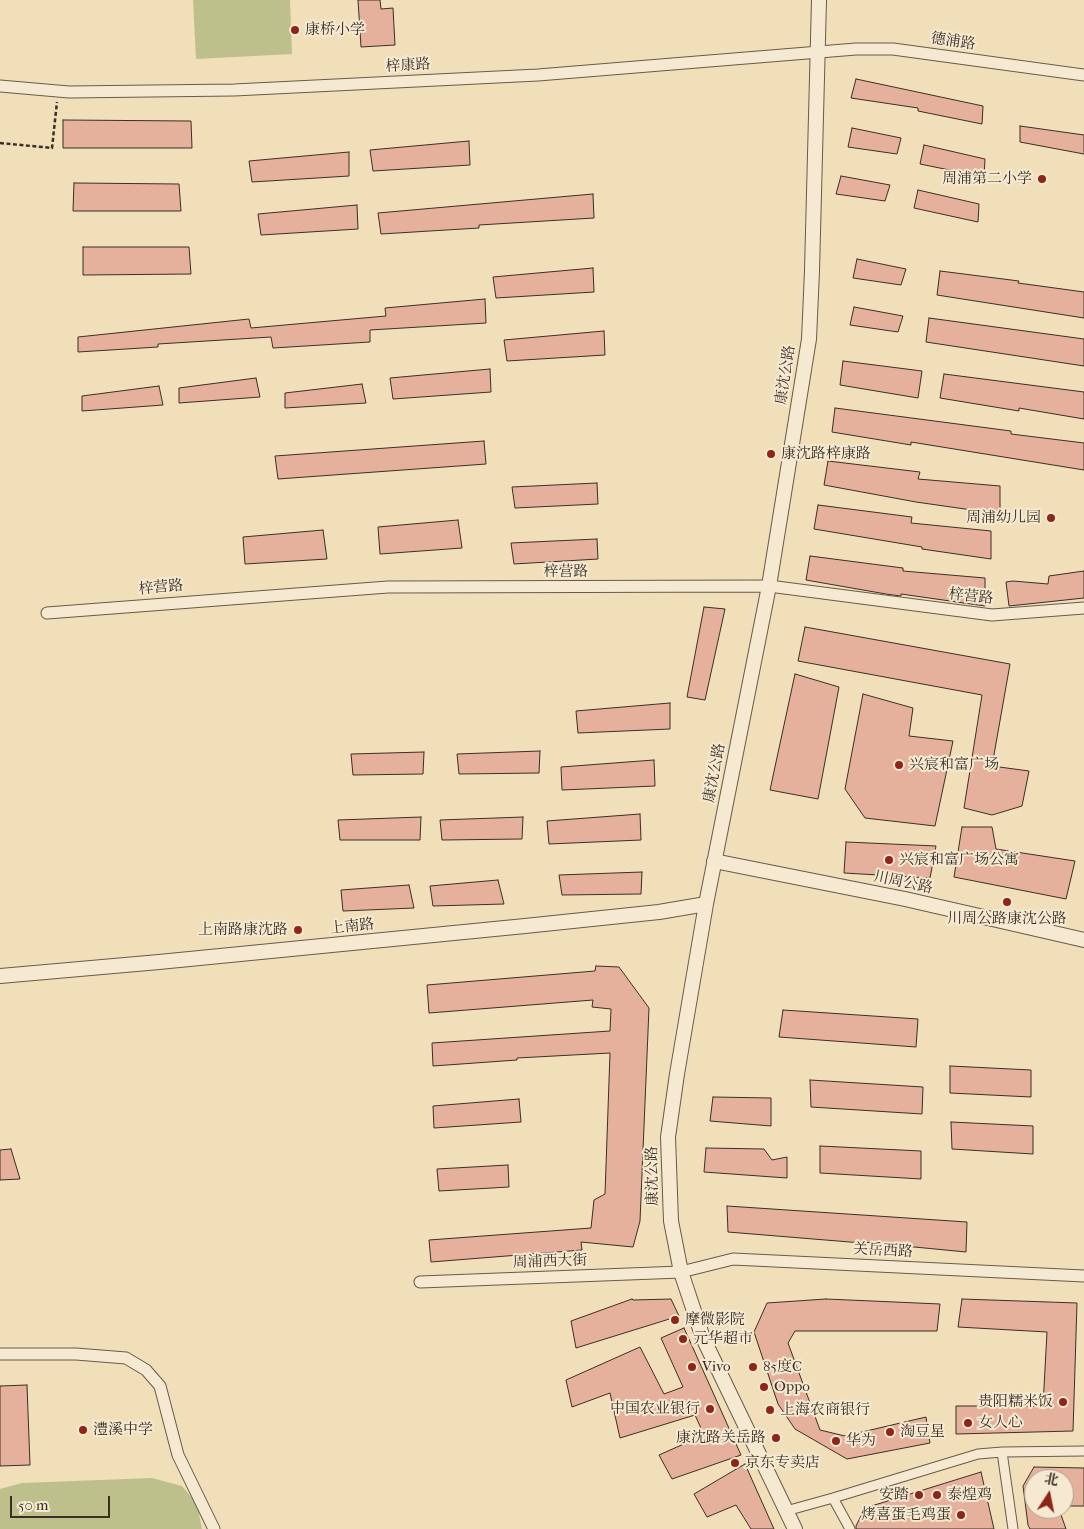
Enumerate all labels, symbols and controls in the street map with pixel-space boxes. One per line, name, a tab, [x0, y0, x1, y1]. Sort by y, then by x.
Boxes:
place label: 康桥小学	[305, 21, 365, 39]
marker: 康桥小学	[289, 24, 301, 36]
street label: 德浦路	[929, 30, 977, 54]
street label: 梓康路	[385, 56, 431, 76]
place label: 周浦第二小学	[942, 170, 1032, 188]
marker: 周浦第二小学	[1036, 173, 1048, 185]
street label: 康沈公路	[772, 344, 800, 406]
place label: 康沈路梓康路	[781, 445, 871, 463]
marker: 康沈路梓康路	[765, 448, 777, 460]
place label: 周浦幼儿园	[966, 509, 1041, 527]
marker: 周浦幼儿园	[1045, 512, 1057, 524]
street label: 梓营路	[544, 563, 588, 581]
street label: 梓营路	[138, 577, 184, 599]
street label: 梓营路	[948, 586, 994, 608]
street label: 康沈公路	[700, 742, 730, 804]
place label: 兴宸和富广场	[909, 756, 999, 774]
marker: 兴宸和富广场	[893, 759, 905, 771]
place label: 兴宸和富广场公寓	[899, 851, 1019, 869]
marker: 兴宸和富广场公寓	[883, 854, 895, 866]
street label: 川周公路	[872, 868, 934, 898]
marker: 川周公路康沈公路	[1001, 896, 1013, 908]
place label: 川周公路康沈公路	[947, 910, 1067, 928]
street label: 上南路	[329, 916, 375, 938]
place label: 上南路康沈路	[198, 921, 288, 939]
marker: 上南路康沈路	[292, 924, 304, 936]
street label: 康沈公路	[643, 1146, 663, 1206]
street label: 关岳西路	[853, 1240, 913, 1262]
street label: 周浦西大街	[512, 1252, 588, 1272]
place label: 摩微影院	[685, 1311, 745, 1329]
marker: 摩微影院	[669, 1314, 681, 1326]
place label: 元华超市	[693, 1330, 753, 1348]
marker: 元华超市	[677, 1333, 689, 1345]
place label: Vivo	[702, 1358, 731, 1376]
place label: 85度C	[763, 1358, 802, 1376]
marker: Vivo	[686, 1361, 698, 1373]
marker: 85度C	[747, 1361, 759, 1373]
place label: Oppo	[774, 1378, 810, 1396]
marker: Oppo	[758, 1381, 770, 1393]
place label: 贵阳糯米饭	[978, 1393, 1053, 1411]
marker: 贵阳糯米饭	[1057, 1396, 1069, 1408]
place label: 中国农业银行	[610, 1400, 700, 1418]
place label: 上海农商银行	[780, 1401, 870, 1419]
marker: 中国农业银行	[704, 1403, 716, 1415]
marker: 上海农商银行	[764, 1404, 776, 1416]
place label: 女人心	[978, 1414, 1023, 1432]
marker: 女人心	[962, 1417, 974, 1429]
place label: 澧溪中学	[93, 1421, 153, 1439]
place label: 淘豆星	[900, 1423, 945, 1441]
marker: 澧溪中学	[77, 1424, 89, 1436]
marker: 淘豆星	[884, 1426, 896, 1438]
place label: 康沈路关岳路	[676, 1429, 766, 1447]
marker: 康沈路关岳路	[770, 1432, 782, 1444]
place label: 华为	[846, 1432, 876, 1450]
marker: 华为	[830, 1435, 842, 1447]
place label: 京东专卖店	[745, 1454, 820, 1472]
marker: 京东专卖店	[729, 1457, 741, 1469]
north arrow	[1024, 1469, 1074, 1519]
text: 北	[1043, 1470, 1060, 1489]
scale bar	[12, 1486, 112, 1518]
place label: 安踏	[879, 1486, 909, 1504]
place label: 泰煌鸡	[947, 1486, 992, 1504]
marker: 安踏	[913, 1489, 925, 1501]
marker: 泰煌鸡	[931, 1489, 943, 1501]
text: 50 m	[18, 1496, 48, 1514]
place label: 烤喜蛋毛鸡蛋	[861, 1506, 951, 1524]
marker: 烤喜蛋毛鸡蛋	[955, 1509, 967, 1521]

